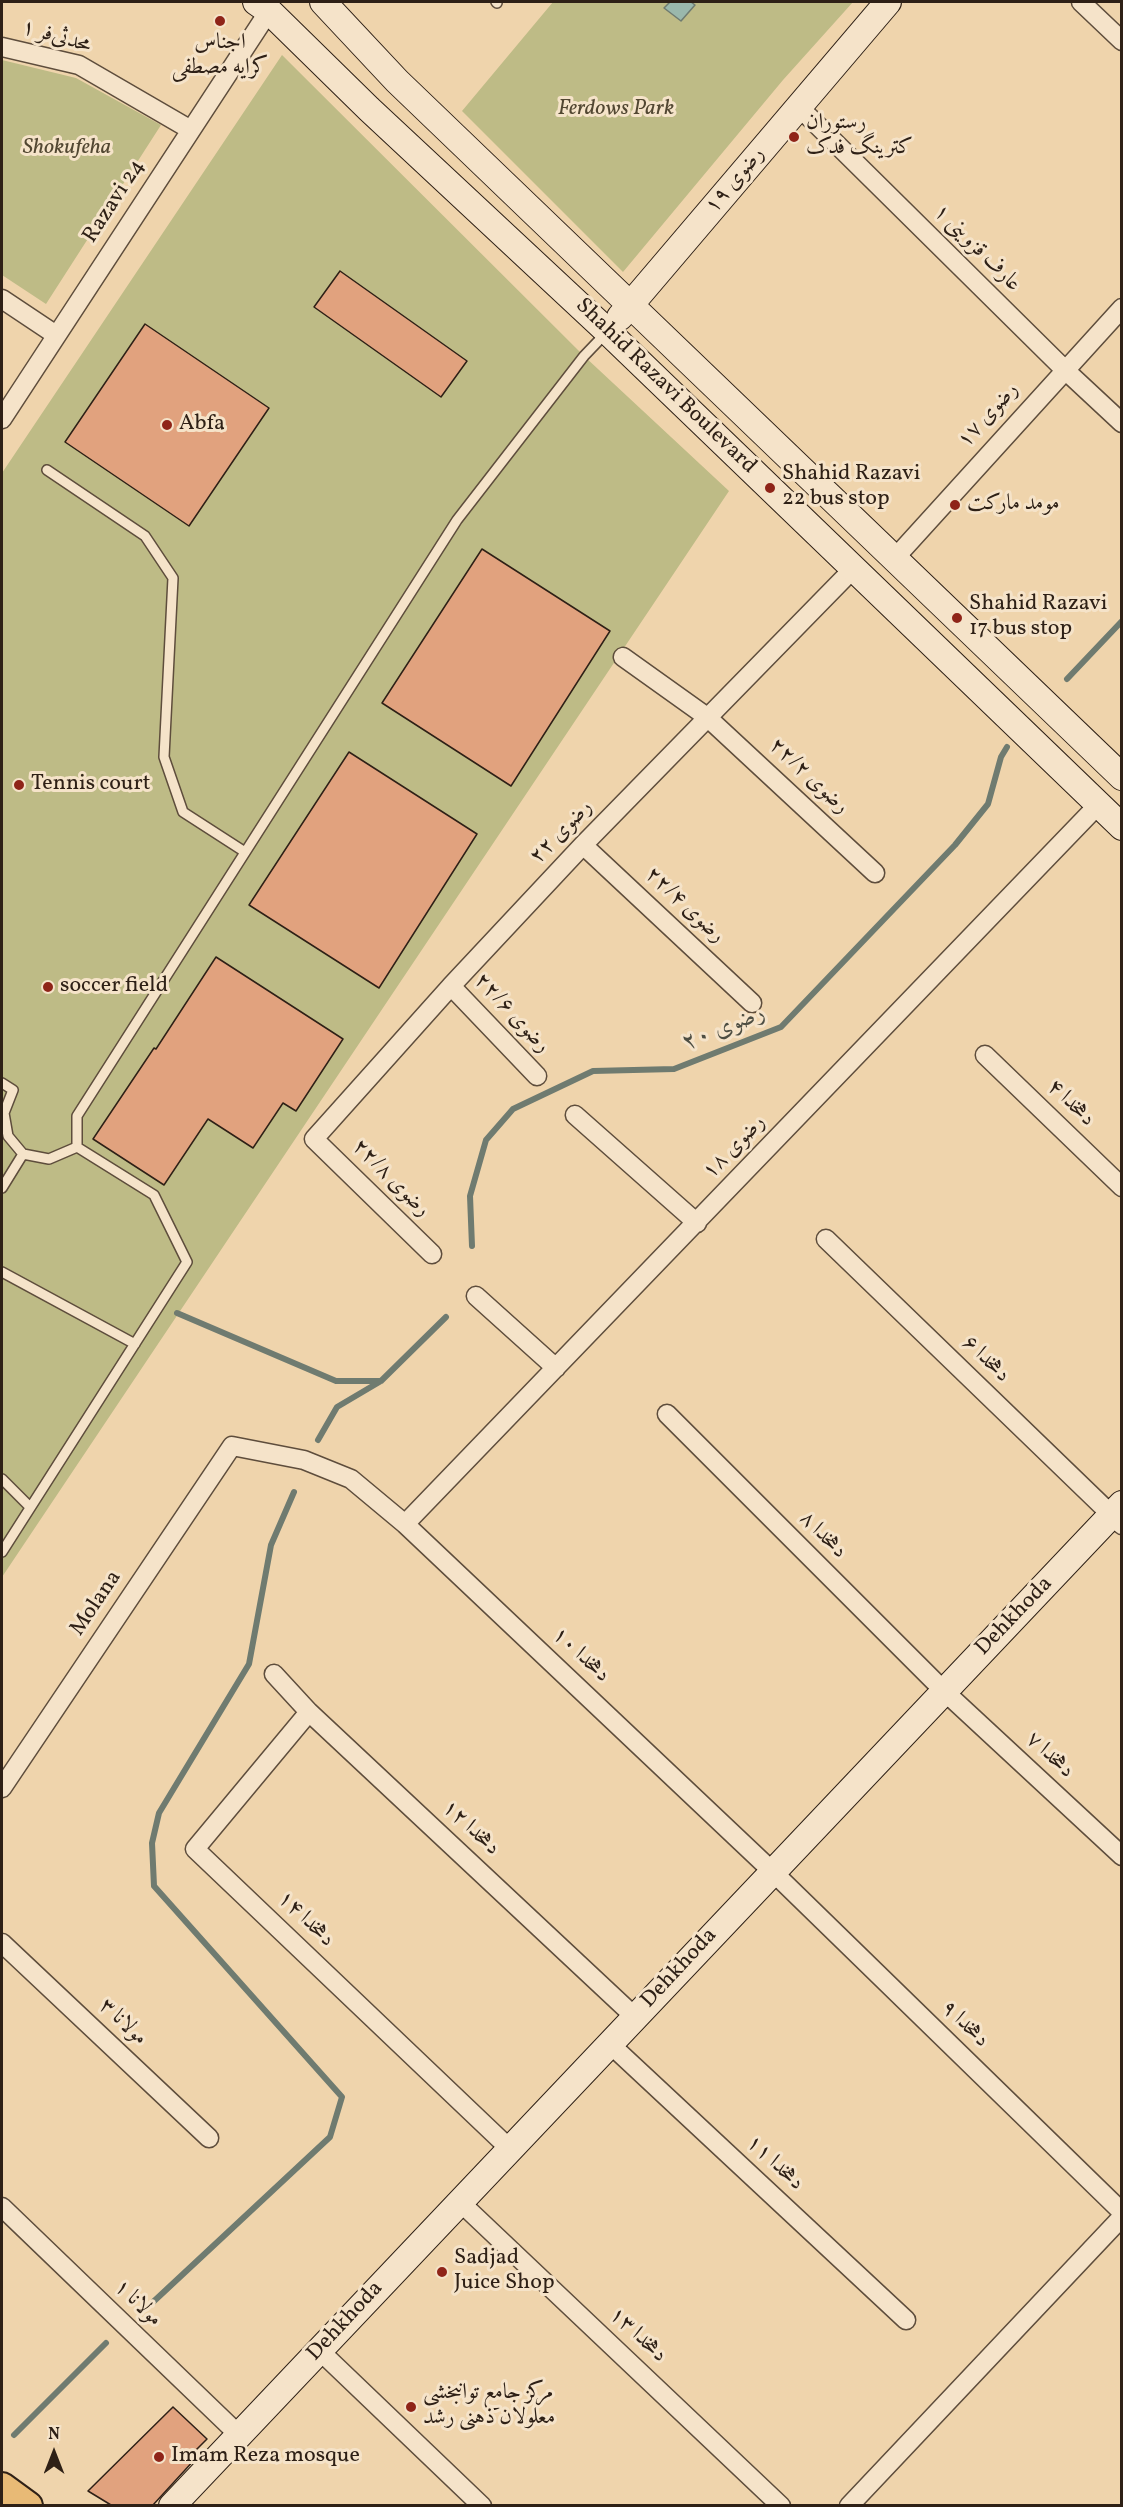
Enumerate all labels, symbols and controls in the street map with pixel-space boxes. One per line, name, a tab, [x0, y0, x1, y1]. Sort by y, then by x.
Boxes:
marker: اجناس کرایه مصطفی	[213, 14, 227, 28]
street label: محدثی‌فر ۱	[18, 16, 94, 60]
place label: اجناس کرایه مصطفی	[172, 31, 268, 82]
park label: Ferdows Park	[558, 97, 674, 123]
place label: رستوران کترینگ فدک	[806, 111, 913, 162]
marker: رستوران کترینگ فدک	[787, 130, 801, 144]
park label: Shokufeha	[23, 136, 111, 162]
street label: رضوی ۱۹	[701, 142, 771, 220]
street label: Razavi 24	[78, 155, 152, 249]
street label: عارف قزوینی ۱	[927, 200, 1025, 298]
street label: Shahid Razavi Boulevard	[569, 294, 761, 480]
street label: رضوی ۱۷	[953, 378, 1025, 454]
place label: Abfa	[179, 412, 225, 438]
marker: Abfa	[160, 418, 174, 432]
place label: Shahid Razavi 22 bus stop	[782, 462, 920, 514]
marker: Shahid Razavi 22 bus stop	[763, 481, 777, 495]
place label: مومد مارکت	[967, 492, 1060, 518]
marker: مومد مارکت	[948, 498, 962, 512]
place label: Shahid Razavi 17 bus stop	[969, 592, 1107, 644]
marker: Shahid Razavi 17 bus stop	[950, 611, 964, 625]
street label: رضوی ۲۲/۲	[763, 733, 853, 821]
place label: Tennis court	[31, 772, 150, 798]
marker: Tennis court	[12, 778, 26, 792]
street label: رضوی ۲۲	[525, 796, 599, 870]
street label: رضوی ۲۲/۴	[639, 862, 729, 950]
street label: رضوی ۲۲/۶	[467, 969, 555, 1059]
place label: soccer field	[60, 974, 168, 1000]
marker: soccer field	[41, 980, 55, 994]
water label: رضوی ۲۰	[680, 1000, 770, 1058]
street label: دهخدا ۴	[1040, 1075, 1100, 1133]
street label: رضوی ۱۸	[698, 1111, 772, 1185]
street label: رضوی ۲۲/۸	[345, 1134, 435, 1224]
street label: دهخدا ۶	[955, 1331, 1015, 1389]
street label: دهخدا ۸	[793, 1507, 851, 1565]
street label: Molana	[66, 1566, 128, 1642]
street label: Dehkhoda	[971, 1572, 1059, 1662]
street label: دهخدا ۱۰	[546, 1623, 614, 1689]
street label: دهخدا ۷	[1019, 1727, 1079, 1785]
street label: دهخدا ۱۲	[436, 1796, 504, 1862]
street label: دهخدا ۱۴	[271, 1886, 339, 1954]
street label: Dehkhoda	[636, 1924, 724, 2014]
street label: مولانا ۳	[92, 1994, 152, 2052]
street label: دهخدا ۹	[934, 1996, 994, 2054]
street label: دهخدا ۱۱	[740, 2131, 808, 2197]
place label: Sadjad Juice Shop	[454, 2246, 554, 2298]
marker: Sadjad Juice Shop	[435, 2265, 449, 2279]
street label: مولانا ۱	[107, 2275, 167, 2333]
street label: Dehkhoda	[302, 2277, 390, 2367]
street label: دهخدا ۱۳	[603, 2303, 671, 2369]
place label: مرکز جامع توانبخشی معلولان ذهنی رشد	[423, 2381, 555, 2432]
marker: مرکز جامع توانبخشی معلولان ذهنی رشد	[404, 2400, 418, 2414]
north arrow	[24, 2423, 84, 2483]
text: N	[48, 2424, 60, 2446]
place label: Imam Reza mosque	[171, 2444, 360, 2470]
marker: Imam Reza mosque	[152, 2450, 166, 2464]

